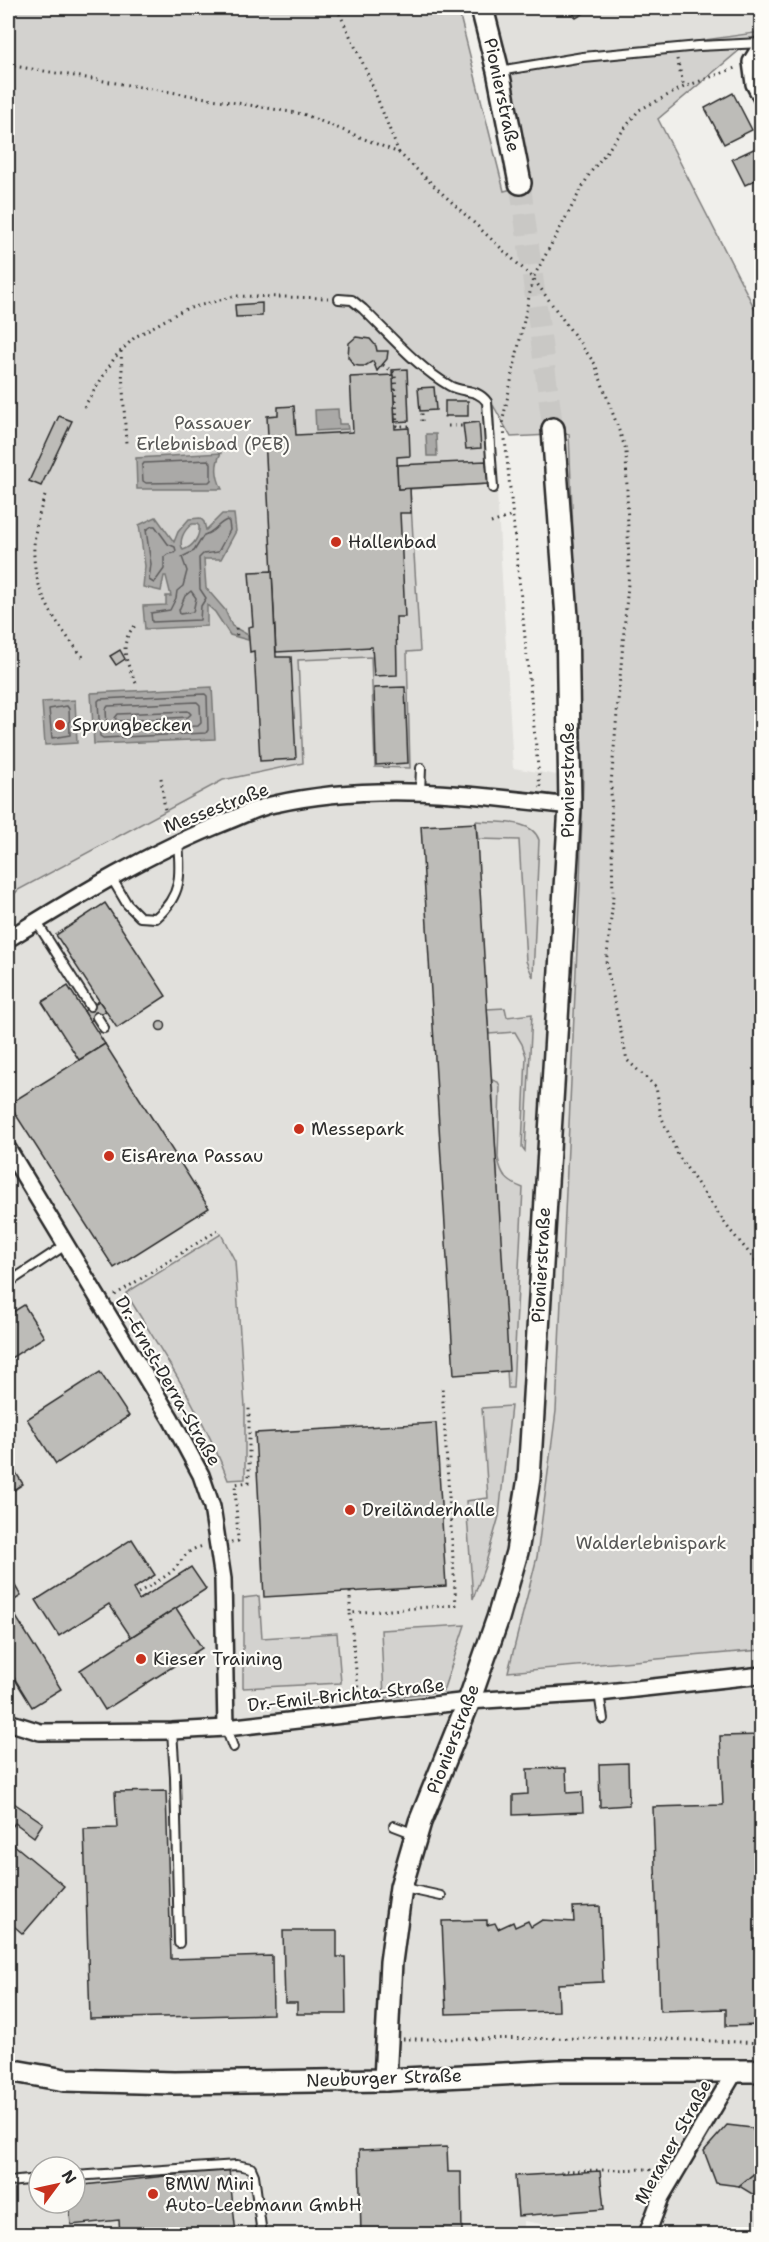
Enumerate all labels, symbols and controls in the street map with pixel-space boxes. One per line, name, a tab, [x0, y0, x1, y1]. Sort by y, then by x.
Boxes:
street label: Pionierstraße	[478, 36, 526, 154]
park label: Passauer Erlebnisbad (PEB)	[136, 411, 290, 456]
place label: Hallenbad	[348, 530, 437, 554]
marker: Hallenbad	[329, 535, 343, 549]
place label: Sprungbecken	[72, 713, 192, 737]
marker: Sprungbecken	[53, 718, 67, 732]
street label: Pionierstraße	[556, 722, 580, 838]
street label: Messestraße	[160, 777, 272, 839]
place label: Messepark	[311, 1117, 405, 1141]
marker: Messepark	[292, 1122, 306, 1136]
place label: EisArena Passau	[121, 1144, 263, 1168]
marker: EisArena Passau	[102, 1149, 116, 1163]
street label: Pionierstraße	[526, 1206, 556, 1324]
street label: Dr.-Ernst-Derra-Straße	[109, 1292, 227, 1470]
place label: Dreiländerhalle	[362, 1498, 496, 1522]
marker: Dreiländerhalle	[343, 1503, 357, 1517]
park label: Walderlebnispark	[575, 1531, 727, 1555]
place label: Kieser Training	[153, 1647, 283, 1671]
marker: Kieser Training	[134, 1652, 148, 1666]
street label: Dr.-Emil-Brichta-Straße	[246, 1673, 446, 1717]
street label: Pionierstraße	[421, 1681, 485, 1797]
street label: Neuburger Straße	[306, 2063, 462, 2093]
street label: Meraner Straße	[629, 2075, 717, 2209]
north arrow	[27, 2155, 87, 2215]
text: N	[57, 2166, 81, 2188]
place label: BMW Mini Auto-Leebmann GmbH	[165, 2172, 362, 2217]
marker: BMW Mini Auto-Leebmann GmbH	[146, 2187, 160, 2201]

